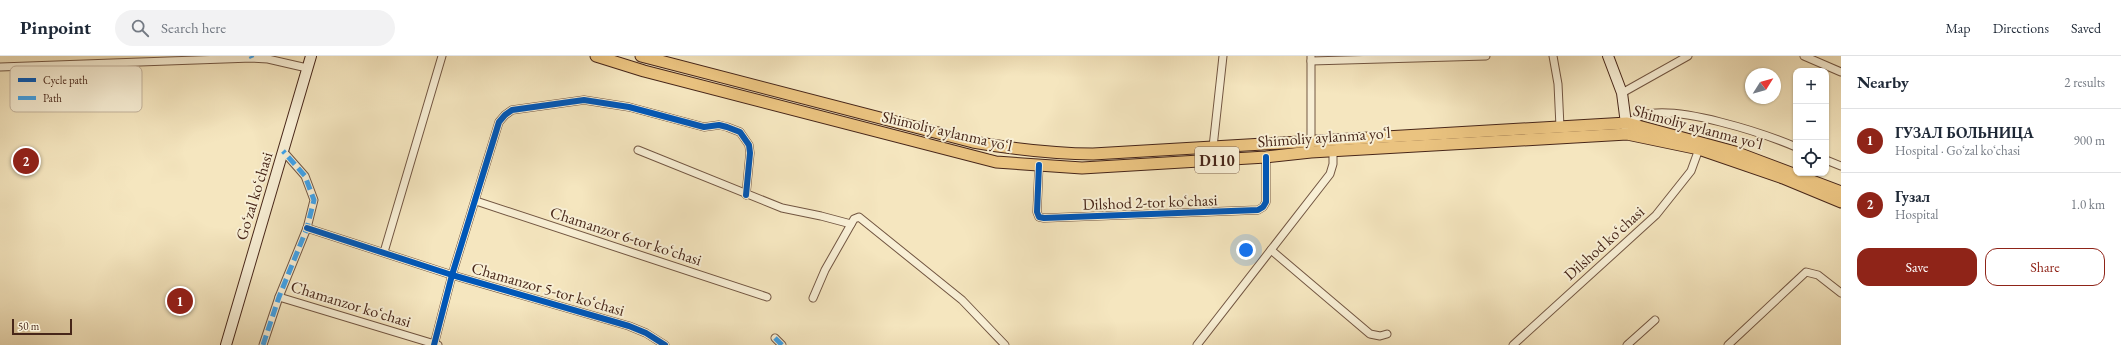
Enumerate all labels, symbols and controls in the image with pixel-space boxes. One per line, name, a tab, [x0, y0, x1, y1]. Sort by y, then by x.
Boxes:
search box	[115, 10, 395, 46]
text: Pinpoint	[20, 15, 91, 40]
icon: search	[129, 17, 151, 39]
text: Search here	[161, 18, 226, 37]
text: Map	[1945, 19, 1971, 37]
text: Directions	[1993, 19, 2049, 37]
text: Saved	[2071, 19, 2101, 37]
legend	[10, 66, 142, 112]
north arrow	[1745, 68, 1781, 104]
map controls	[1793, 68, 1829, 176]
button: +	[1793, 68, 1829, 104]
text: Nearby	[1857, 71, 1909, 93]
text: Cycle path	[43, 73, 88, 87]
text: 2 results	[2064, 74, 2105, 91]
text: Path	[43, 91, 62, 105]
street label: Shimoliy aylanma yoʻl	[1631, 100, 1765, 154]
button: −	[1793, 104, 1829, 140]
street label: Shimoliy aylanma yoʻl	[880, 106, 1014, 156]
street label: Shimoliy aylanma yoʻl	[1257, 122, 1391, 152]
text: ГУЗАЛ БОЛЬНИЦА	[1895, 123, 2034, 142]
text: 1	[1867, 132, 1873, 149]
text: 900 m	[2074, 132, 2105, 149]
button: locate	[1793, 140, 1829, 176]
text: Hospital · Goʻzal koʻchasi	[1895, 142, 2020, 159]
pin: 2	[13, 146, 39, 176]
road number: D110	[1195, 147, 1239, 173]
street label: Goʻzal koʻchasi	[231, 149, 277, 243]
text: Гузал	[1895, 187, 1930, 206]
street label: Dilshod 2-tor koʻchasi	[1082, 189, 1218, 215]
text: 2	[1867, 196, 1873, 213]
text: 1.0 km	[2071, 196, 2105, 213]
street label: Dilshod koʻchasi	[1559, 201, 1649, 285]
street label: Chamanzor 6-tor koʻchasi	[548, 202, 705, 270]
text: Hospital	[1895, 206, 1939, 223]
your location	[1236, 240, 1256, 260]
button: Save	[1857, 248, 1977, 286]
button: Share	[1985, 248, 2105, 286]
street label: Chamanzor 5-tor koʻchasi	[469, 257, 627, 321]
street label: Chamanzor koʻchasi	[288, 276, 414, 332]
pin: 1	[167, 286, 193, 316]
scale bar	[12, 317, 72, 336]
text: 50 m	[18, 319, 39, 333]

